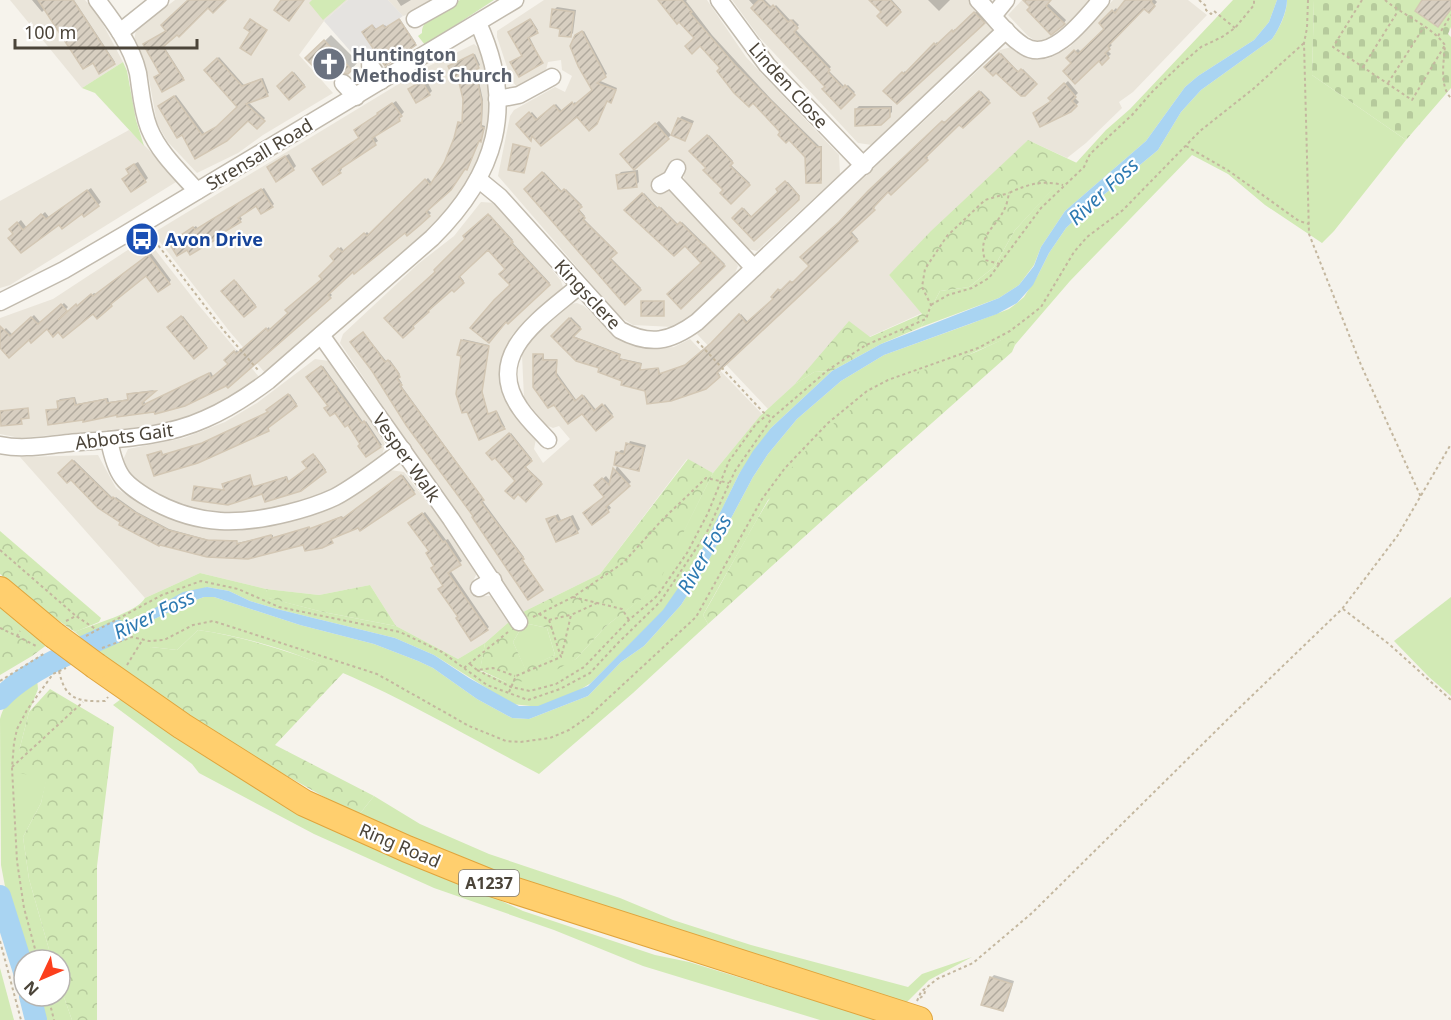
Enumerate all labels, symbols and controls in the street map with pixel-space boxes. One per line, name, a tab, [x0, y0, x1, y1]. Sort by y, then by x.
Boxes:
scale bar	[15, 12, 196, 50]
text: 100 m	[24, 20, 76, 44]
street label: Linden Close	[744, 37, 834, 133]
place label: Huntington Methodist Church	[352, 42, 512, 87]
church icon: Huntington Methodist Church	[311, 46, 347, 82]
street label: Strensall Road	[201, 113, 317, 195]
water label: River Foss	[1062, 151, 1144, 231]
bus stop icon: Avon Drive	[124, 221, 160, 257]
place label: Avon Drive	[165, 227, 263, 251]
street label: Kingsclere	[549, 254, 627, 334]
street label: Vesper Walk	[368, 408, 447, 506]
street label: Abbots Gait	[73, 417, 175, 455]
water label: River Foss	[671, 509, 738, 599]
water label: River Foss	[109, 583, 199, 645]
street label: Ring Road	[356, 817, 444, 873]
road number: A1237	[459, 870, 519, 896]
north arrow	[12, 948, 72, 1008]
text: N	[19, 976, 44, 1001]

